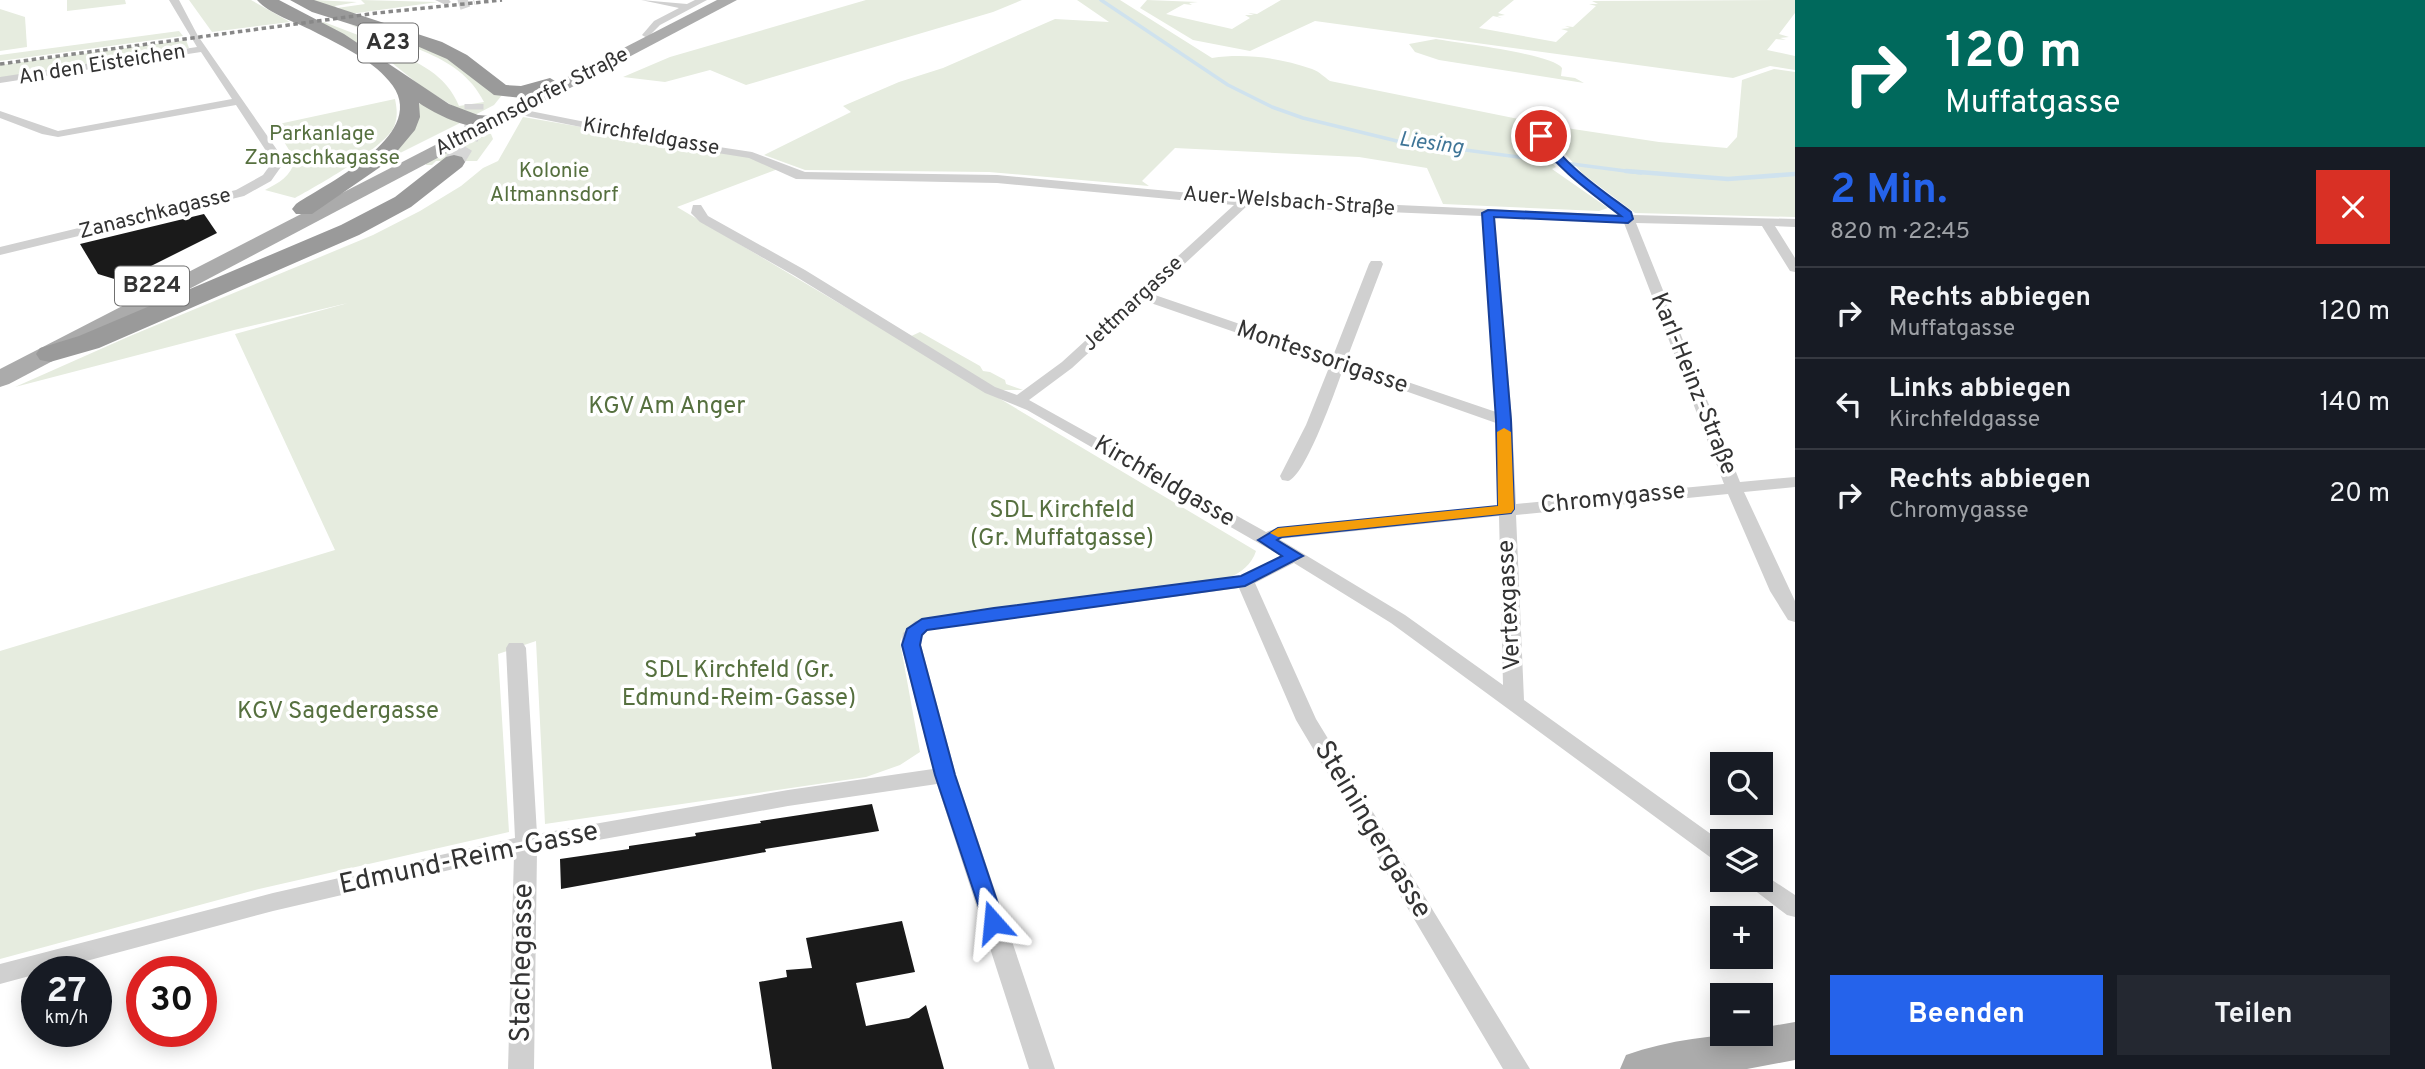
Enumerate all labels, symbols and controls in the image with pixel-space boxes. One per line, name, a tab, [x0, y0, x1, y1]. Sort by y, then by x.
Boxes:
text: 120 m	[1945, 23, 2082, 85]
road number: A23	[358, 24, 418, 62]
icon: right	[1830, 28, 1921, 119]
street label: An den Eisteichen	[16, 38, 188, 92]
street label: Altmannsdorfer Straße	[431, 41, 633, 163]
text: Muffatgasse	[1945, 84, 2120, 124]
pin	[1511, 106, 1571, 166]
street label: Kirchfeldgasse	[581, 112, 721, 162]
icon: arrive	[1522, 117, 1560, 155]
park label: Parkanlage Zanaschkagasse	[244, 121, 400, 172]
water label: Liesing	[1397, 126, 1465, 162]
park label: Kolonie Altmannsdorf	[490, 158, 618, 209]
text: 2 Min.	[1830, 165, 1947, 218]
button: close	[2316, 170, 2390, 244]
street label: Auer-Welsbach-Straße	[1182, 181, 1396, 223]
street label: Zanaschkagasse	[76, 182, 234, 246]
text: 820 m · 22:45	[1830, 218, 1970, 247]
street label: Jettmargasse	[1077, 251, 1189, 357]
road number: B224	[115, 266, 189, 306]
text: Rechts abbiegen	[1889, 282, 2091, 315]
street label: Karl-Heinz-Straße	[1643, 289, 1743, 479]
icon: right	[1830, 294, 1868, 332]
text: 120 m	[2320, 296, 2390, 329]
street label: Montessorigasse	[1232, 315, 1412, 401]
text: Muffatgasse	[1889, 315, 2015, 344]
text: Links abbiegen	[1889, 373, 2071, 406]
icon: left	[1830, 385, 1868, 423]
text: 140 m	[2320, 387, 2390, 420]
park label: KGV Am Anger	[588, 392, 746, 422]
text: Kirchfeldgasse	[1889, 406, 2040, 435]
street label: Kirchfeldgasse	[1088, 430, 1240, 534]
text: Rechts abbiegen	[1889, 464, 2091, 497]
street label: Chromygasse	[1539, 476, 1687, 522]
icon: right	[1830, 476, 1868, 514]
text: 20 m	[2329, 478, 2390, 511]
park label: SDL Kirchfeld (Gr. Muffatgasse)	[970, 496, 1154, 554]
text: Chromygasse	[1889, 497, 2029, 526]
street label: Vertexgasse	[1492, 539, 1528, 671]
park label: SDL Kirchfeld (Gr. Edmund-Reim-Gasse)	[622, 656, 856, 714]
park label: KGV Sagedergasse	[237, 697, 439, 727]
street label: Steiningergasse	[1305, 735, 1439, 925]
map controls	[1710, 752, 1773, 1046]
button: search	[1710, 752, 1773, 815]
street label: Edmund-Reim-Gasse	[336, 814, 602, 904]
button: layers	[1710, 829, 1773, 892]
street label: Stachegasse	[504, 883, 542, 1043]
position arrow	[956, 885, 1030, 959]
button: +	[1710, 906, 1773, 969]
speed limit sign: 30	[126, 956, 217, 1047]
text: 27	[47, 970, 86, 1014]
button: Beenden	[1830, 975, 2103, 1055]
button: Teilen	[2117, 975, 2390, 1055]
button: −	[1710, 983, 1773, 1046]
text: km/h	[45, 1007, 88, 1030]

